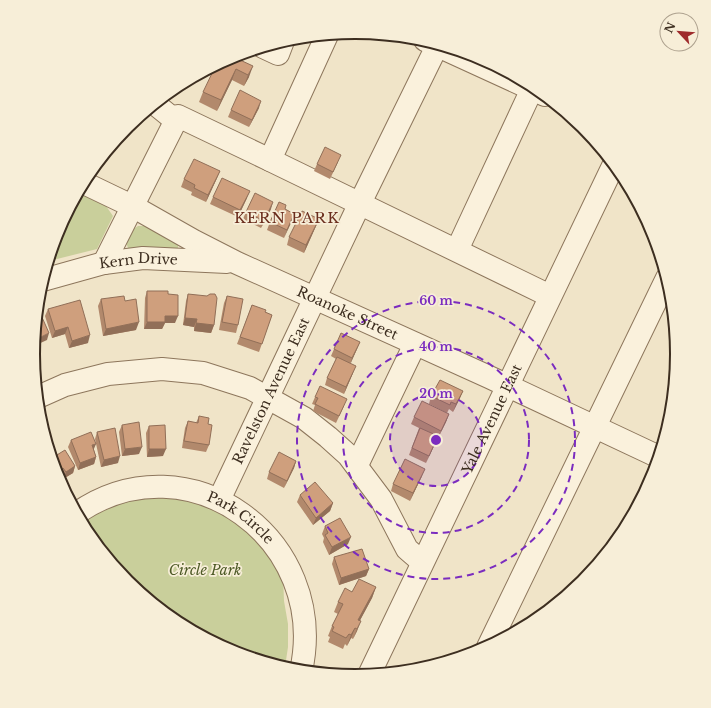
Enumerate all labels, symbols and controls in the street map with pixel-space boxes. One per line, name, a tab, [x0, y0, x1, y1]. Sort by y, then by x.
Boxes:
north arrow	[659, 12, 699, 52]
text: N	[661, 19, 679, 35]
district label: KERN PARK	[234, 208, 340, 227]
street label: Kern Drive	[98, 249, 178, 273]
street label: Roanoke Street	[294, 282, 401, 344]
text: 60 m	[419, 293, 454, 308]
street label: Ravelston Avenue East	[228, 314, 314, 467]
text: 40 m	[419, 339, 453, 354]
street label: Yale Avenue East	[457, 360, 526, 478]
text: 20 m	[419, 386, 453, 401]
centre of rings	[429, 433, 443, 447]
street label: Park Circle	[205, 487, 278, 548]
park label: Circle Park	[169, 561, 241, 579]

